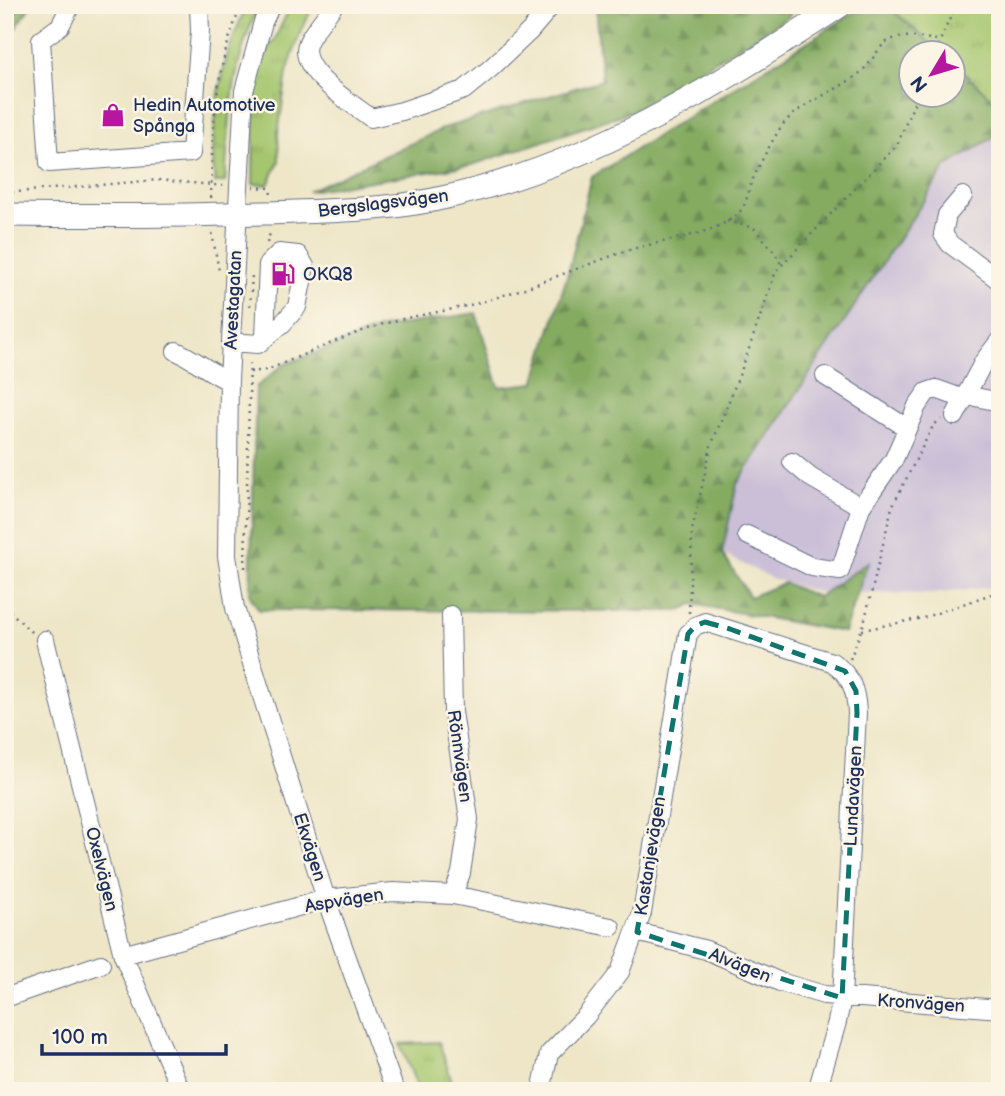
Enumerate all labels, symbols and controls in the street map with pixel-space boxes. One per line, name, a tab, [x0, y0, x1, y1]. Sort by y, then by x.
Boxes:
north arrow	[897, 38, 967, 108]
text: N	[906, 71, 933, 96]
place label: Hedin Automotive Spånga	[133, 95, 276, 137]
shop icon: Hedin Automotive Spånga	[99, 101, 127, 129]
street label: Bergslagsvägen	[316, 185, 450, 222]
street label: Avestagatan	[220, 250, 247, 350]
fuel station icon: OKQ8	[269, 260, 297, 288]
place label: OKQ8	[303, 264, 353, 285]
street label: Rönnvägen	[443, 708, 476, 804]
street label: Lundavägen	[840, 745, 867, 847]
street label: Kastanjevägen	[631, 795, 670, 917]
street label: Ekvägen	[289, 810, 330, 884]
street label: Oxelvägen	[81, 825, 122, 913]
street label: Aspvägen	[303, 884, 385, 917]
street label: Alvägen	[706, 944, 774, 987]
street label: Kronvägen	[876, 990, 966, 1017]
scale bar	[42, 1012, 226, 1056]
text: 100 m	[52, 1025, 108, 1050]

